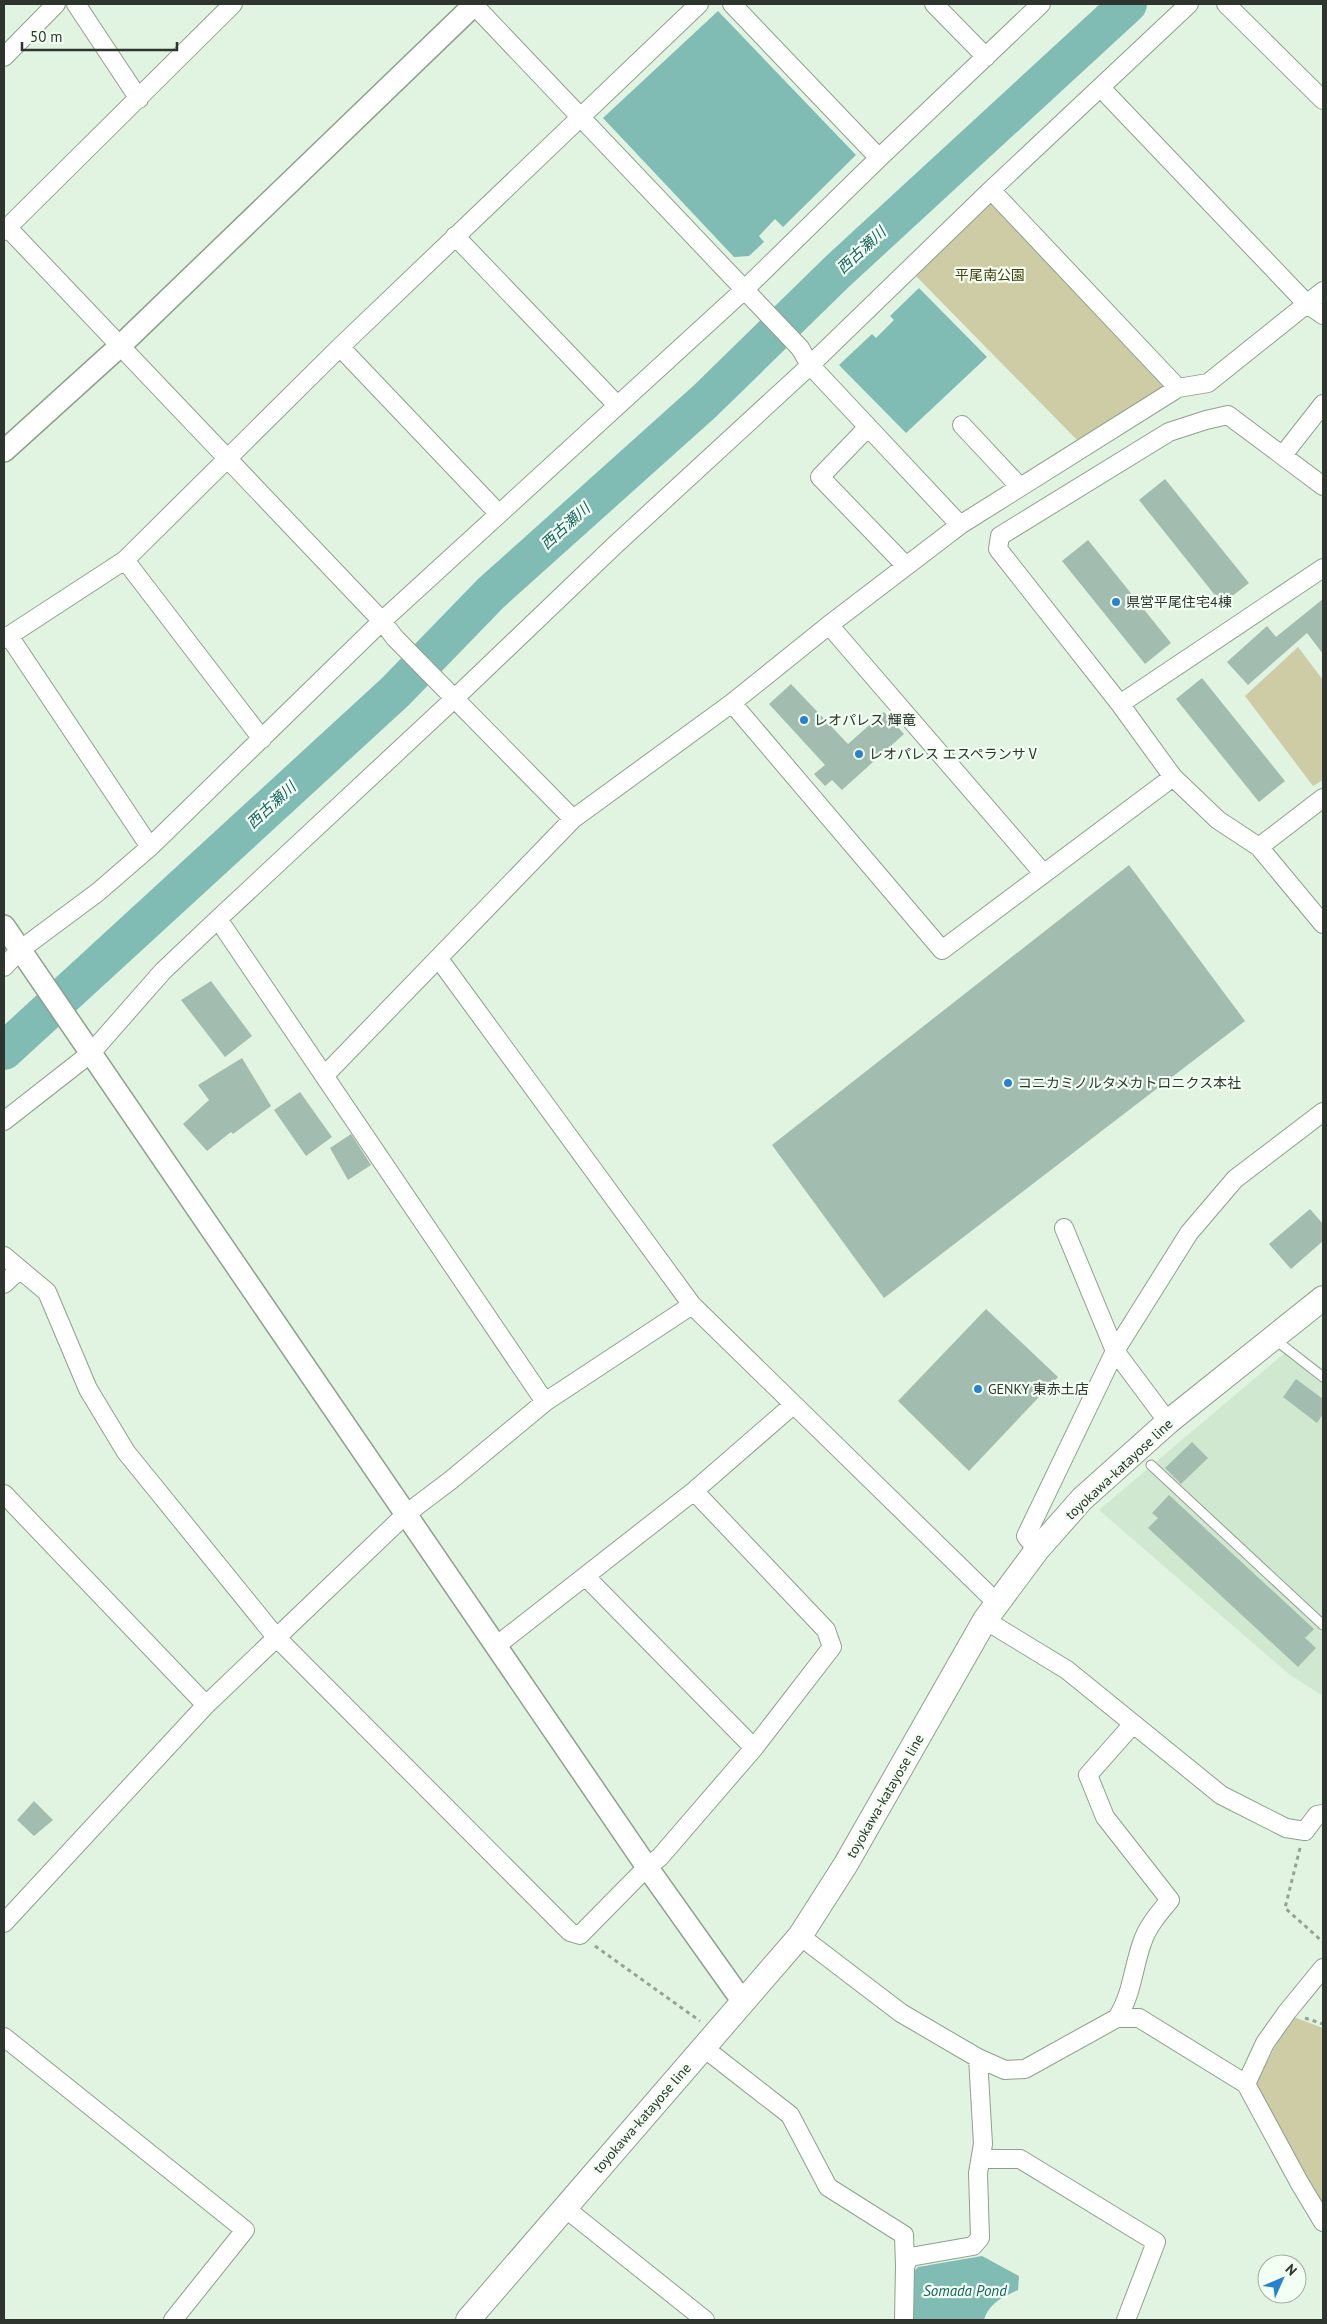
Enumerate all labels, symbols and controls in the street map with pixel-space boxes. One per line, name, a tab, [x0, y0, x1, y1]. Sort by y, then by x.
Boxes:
scale bar	[22, 20, 178, 52]
text: 50 m	[30, 27, 63, 46]
water label: 西古瀬川	[833, 221, 891, 277]
park label: 平尾南公園	[955, 266, 1025, 284]
water label: 西古瀬川	[536, 498, 595, 553]
place label: 県営平尾住宅4棟	[1126, 593, 1232, 611]
marker: 県営平尾住宅4棟	[1110, 596, 1122, 608]
place label: レオパレス 輝竜	[814, 711, 916, 729]
marker: レオパレス 輝竜	[798, 714, 810, 726]
place label: レオパレス エスペランサⅤ	[869, 745, 1040, 763]
marker: レオパレス エスペランサⅤ	[853, 748, 865, 760]
water label: 西古瀬川	[243, 776, 301, 832]
place label: コニカミノルタメカトロニクス本社	[1018, 1074, 1241, 1092]
marker: コニカミノルタメカトロニクス本社	[1002, 1077, 1014, 1089]
place label: GENKY 東赤土店	[988, 1380, 1089, 1398]
marker: GENKY 東赤土店	[972, 1383, 984, 1395]
street label: toyokawa-katayose line	[1062, 1415, 1176, 1523]
street label: toyokawa-katayose line	[842, 1731, 928, 1861]
street label: toyokawa-katayose line	[589, 2059, 695, 2177]
north arrow	[1257, 2254, 1307, 2304]
text: N	[1282, 2260, 1301, 2279]
water label: Somada Pond	[923, 2281, 1007, 2300]

